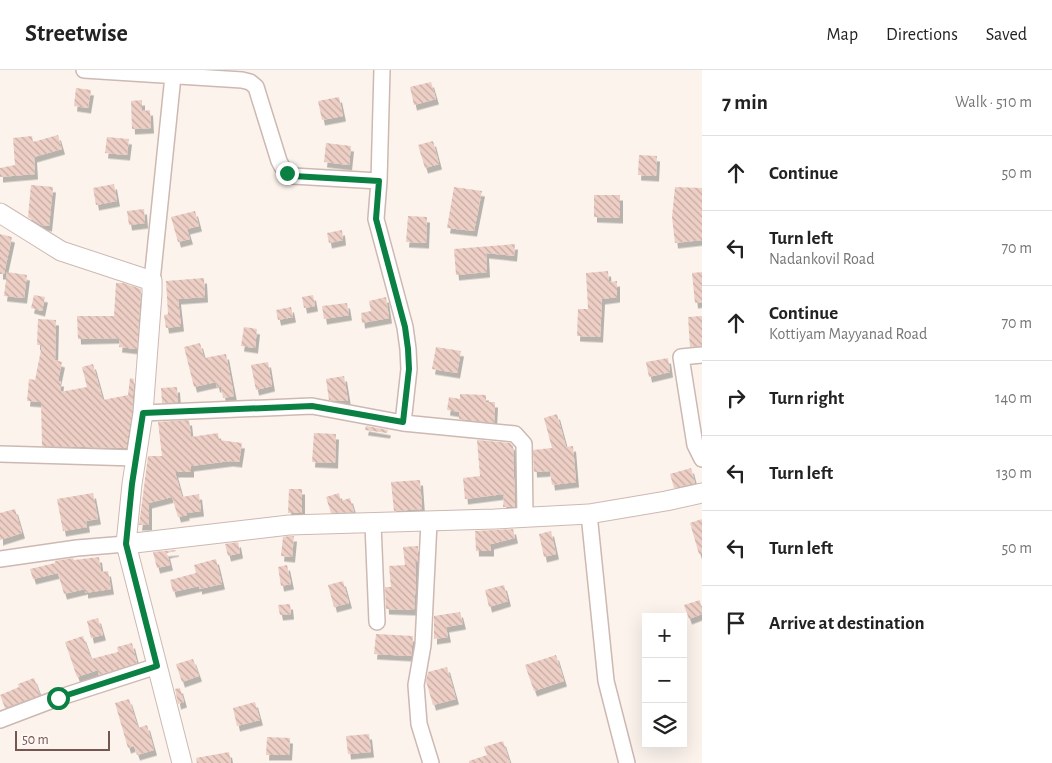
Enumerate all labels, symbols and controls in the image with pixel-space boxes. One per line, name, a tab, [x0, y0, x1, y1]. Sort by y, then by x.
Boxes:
text: Streetwise	[25, 22, 128, 46]
text: Map	[827, 26, 858, 44]
text: Directions	[886, 26, 958, 44]
text: Saved	[986, 26, 1027, 44]
text: 7 min	[722, 92, 768, 113]
text: Walk · 510 m	[955, 94, 1032, 110]
icon: ahead	[722, 159, 750, 187]
route end	[276, 162, 299, 185]
text: Continue	[769, 164, 838, 183]
text: 50 m	[1001, 165, 1032, 181]
text: Turn left	[769, 229, 833, 248]
icon: left	[722, 234, 750, 262]
text: 70 m	[1001, 240, 1032, 256]
text: Nadankovil Road	[769, 251, 875, 267]
text: Continue	[769, 304, 838, 323]
icon: ahead	[722, 309, 750, 337]
text: 70 m	[1001, 315, 1032, 331]
text: Kottiyam Mayyanad Road	[769, 326, 927, 342]
icon: right	[722, 384, 750, 412]
text: Turn right	[769, 389, 844, 408]
text: 140 m	[995, 390, 1032, 406]
icon: left	[722, 459, 750, 487]
text: Turn left	[769, 464, 833, 483]
text: 130 m	[996, 465, 1032, 481]
icon: left	[722, 534, 750, 562]
text: Turn left	[769, 539, 833, 558]
text: 50 m	[1001, 540, 1032, 556]
icon: arrive	[722, 609, 750, 637]
map controls	[642, 613, 687, 748]
button: +	[642, 613, 687, 658]
text: Arrive at destination	[769, 614, 925, 633]
button: −	[642, 658, 687, 703]
route start	[47, 687, 70, 710]
button: layers	[642, 703, 687, 748]
scale bar	[15, 728, 110, 751]
text: 50 m	[22, 733, 49, 747]

